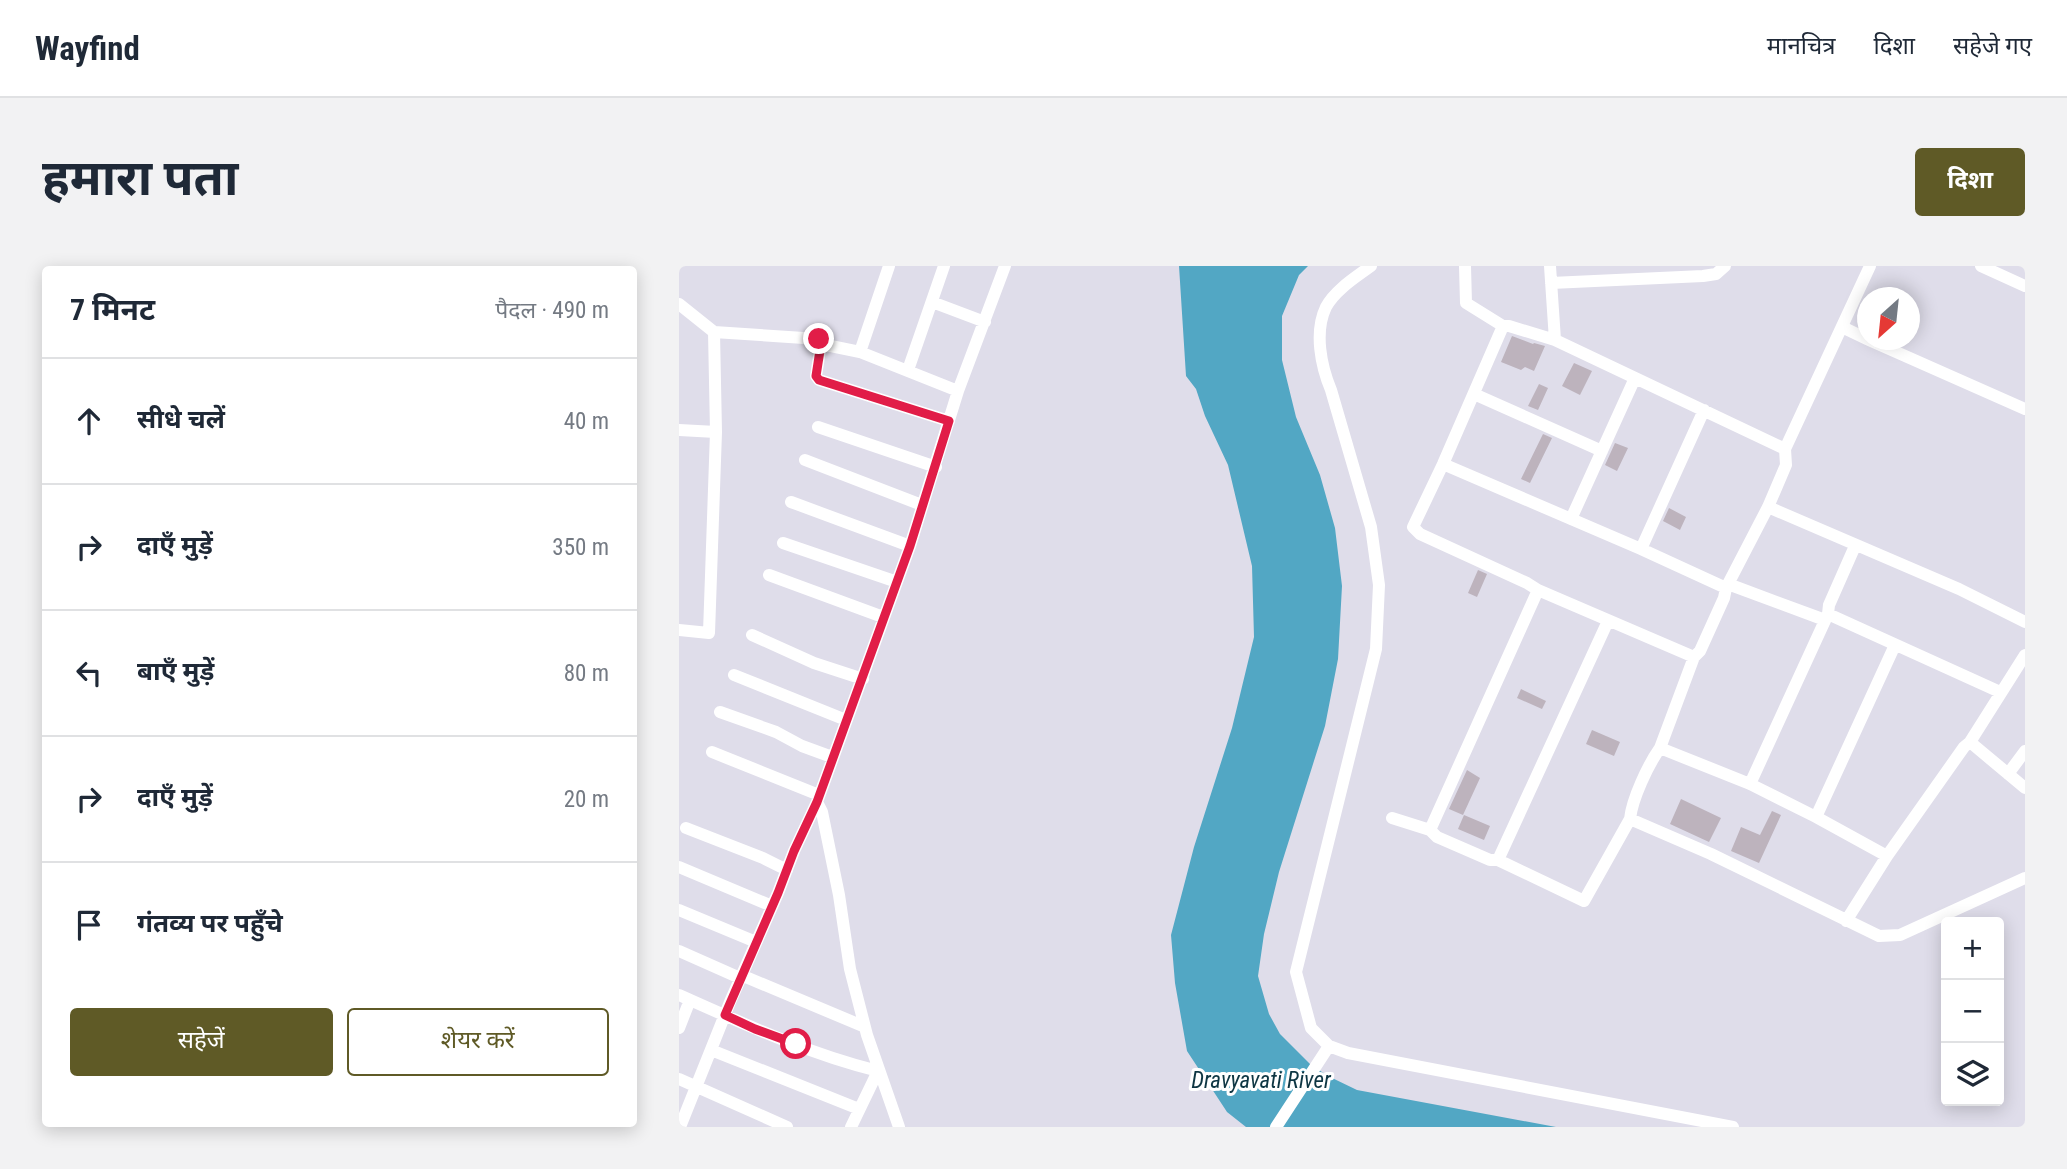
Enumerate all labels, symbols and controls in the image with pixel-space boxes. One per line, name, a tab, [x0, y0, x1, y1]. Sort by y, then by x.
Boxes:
text: Wayfind	[35, 29, 140, 68]
text: मानचित्र	[1767, 32, 1835, 60]
text: दिशा	[1873, 32, 1915, 60]
text: सहेजे गए	[1953, 32, 2032, 60]
button: दिशा	[1915, 148, 2025, 216]
text: हमारा पता	[42, 150, 238, 207]
north arrow	[1857, 287, 1920, 350]
text: 7 मिनट	[70, 292, 155, 327]
text: पैदल · 490 m	[495, 297, 609, 324]
route end	[803, 323, 834, 354]
icon: ahead	[70, 402, 108, 440]
text: सीधे चलें	[137, 404, 225, 434]
text: 40 m	[564, 408, 609, 435]
icon: right	[70, 528, 108, 566]
text: दाएँ मुड़ें	[137, 530, 213, 560]
text: 350 m	[552, 534, 609, 561]
icon: left	[70, 654, 108, 692]
text: बाएँ मुड़ें	[137, 656, 214, 686]
text: 80 m	[564, 660, 609, 687]
icon: right	[70, 780, 108, 818]
text: दाएँ मुड़ें	[137, 782, 213, 812]
text: 20 m	[564, 786, 609, 813]
icon: arrive	[70, 906, 108, 944]
text: गंतव्य पर पहुँचे	[137, 908, 283, 938]
map controls	[1941, 917, 2004, 1106]
button: +	[1941, 917, 2004, 980]
button: −	[1941, 980, 2004, 1043]
button: सहेजें	[70, 1008, 333, 1076]
button: शेयर करें	[347, 1008, 609, 1076]
route start	[780, 1028, 811, 1059]
button: layers	[1941, 1043, 2004, 1106]
water label: Dravyavati River	[1191, 1067, 1332, 1094]

